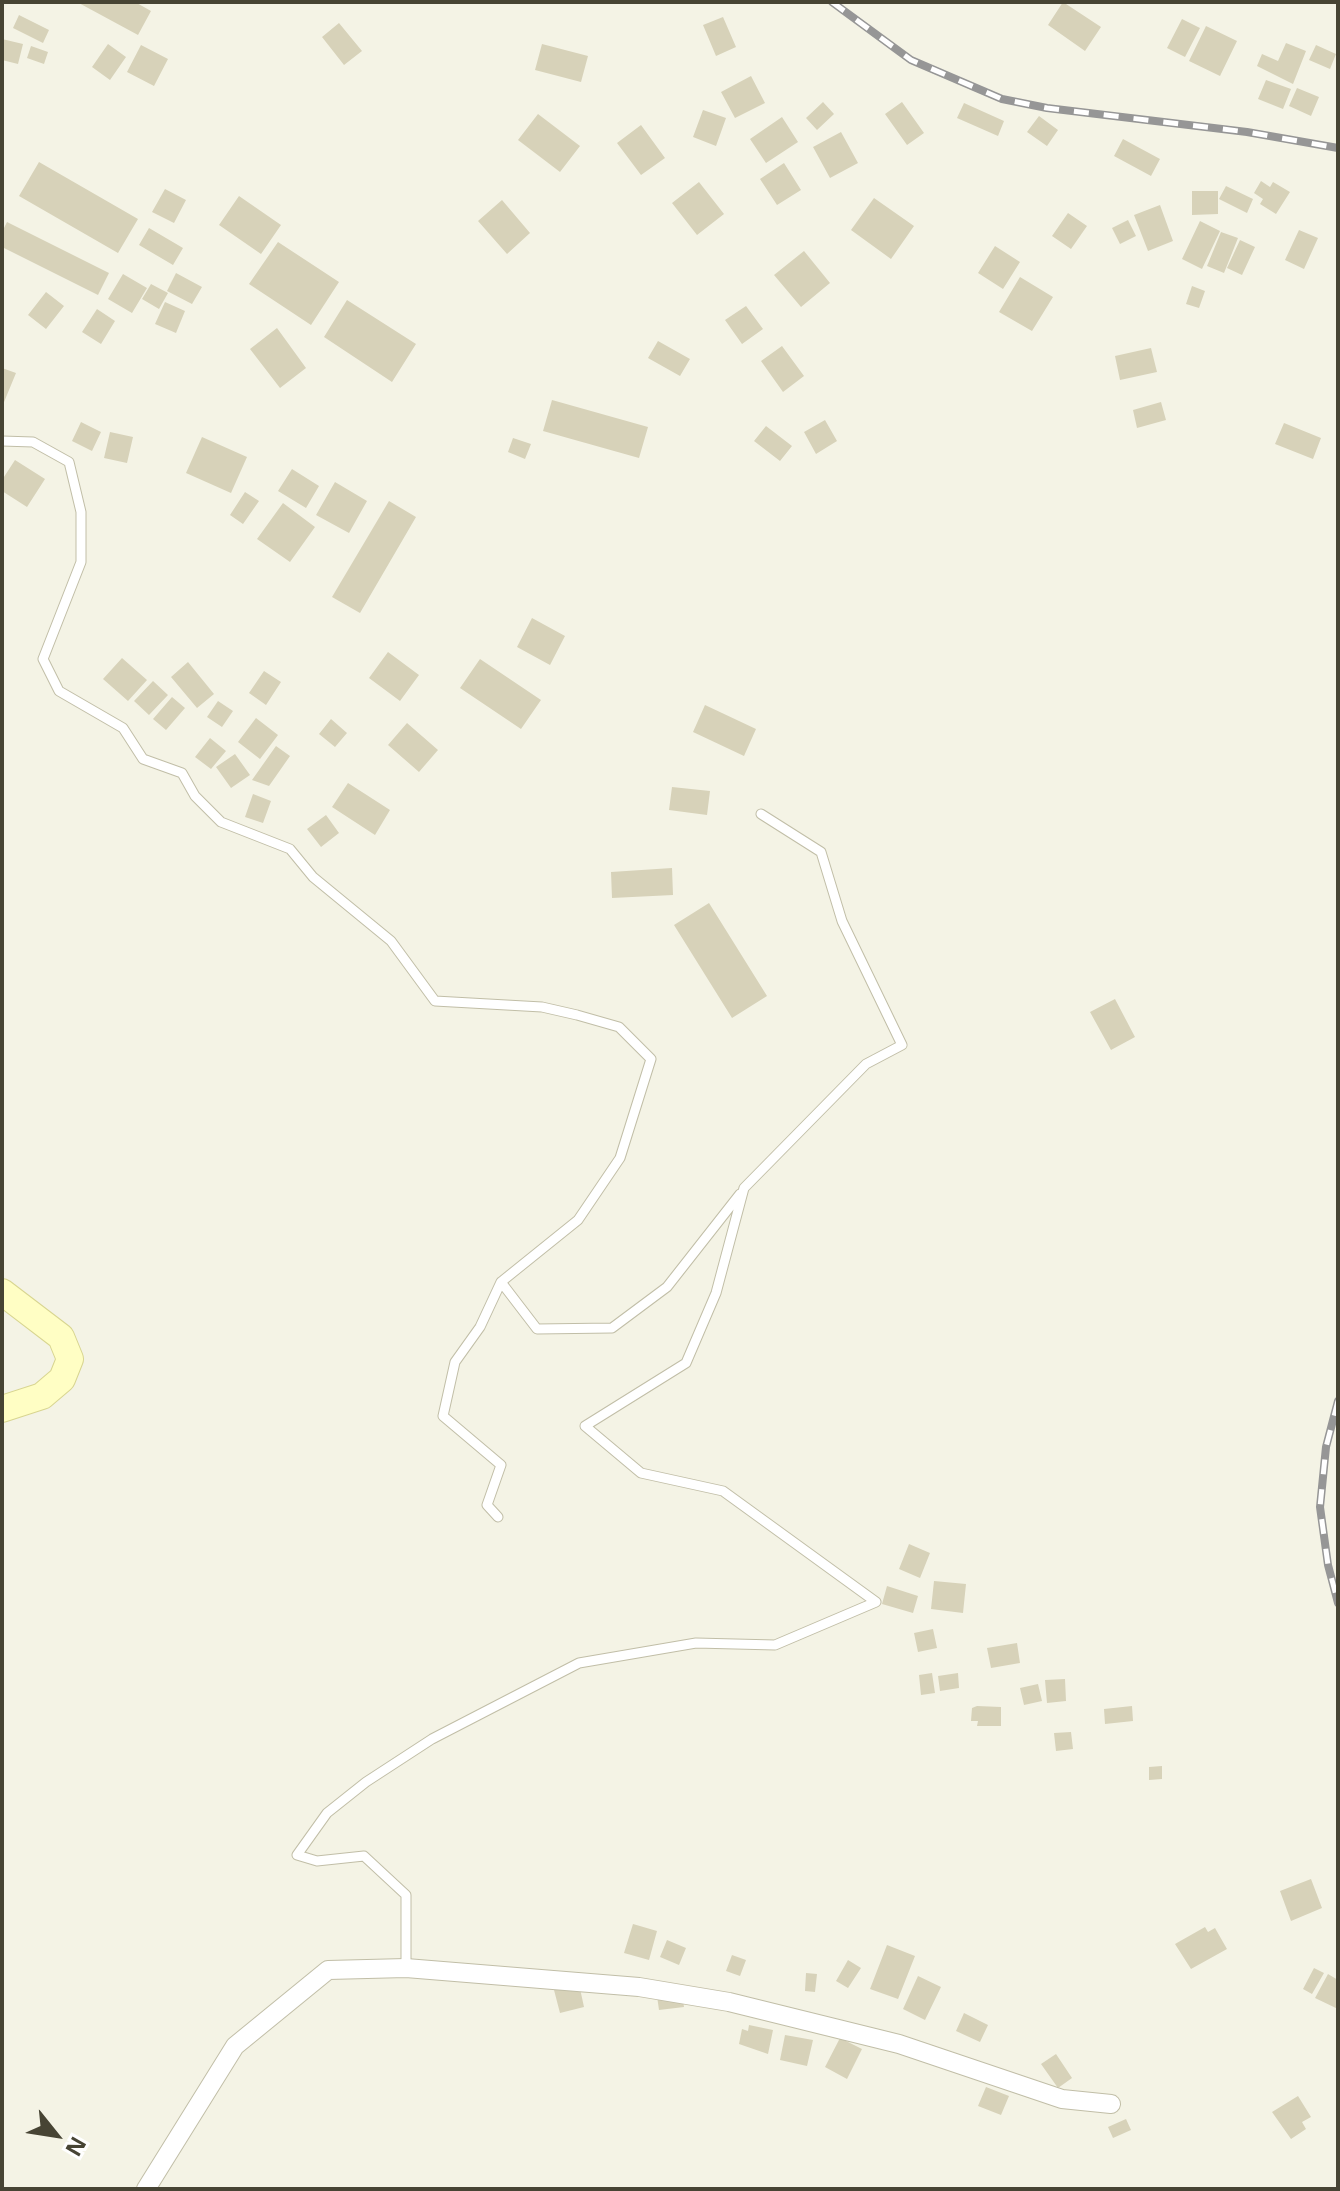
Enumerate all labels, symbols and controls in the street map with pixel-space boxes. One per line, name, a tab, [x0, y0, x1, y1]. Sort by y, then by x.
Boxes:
north arrow	[16, 2095, 96, 2175]
text: N	[59, 2132, 94, 2162]

